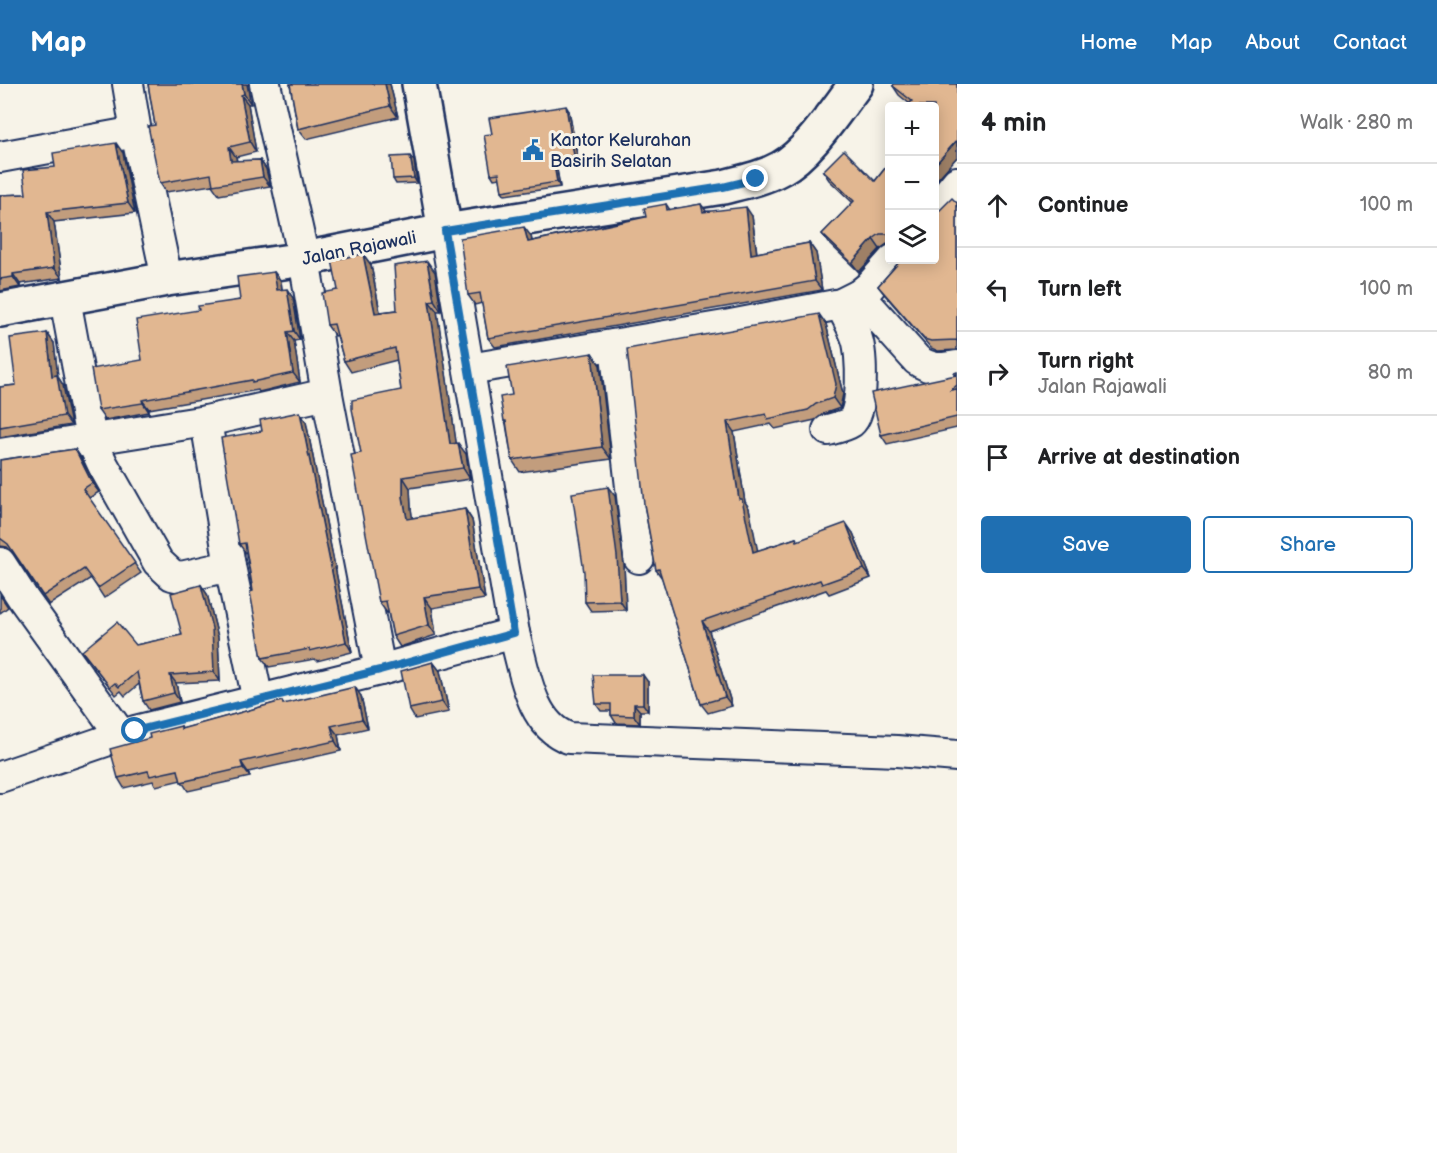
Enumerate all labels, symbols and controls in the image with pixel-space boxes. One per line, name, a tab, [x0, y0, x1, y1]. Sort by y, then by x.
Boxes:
text: Map	[30, 26, 86, 59]
text: Home	[1080, 30, 1137, 55]
text: Map	[1170, 30, 1212, 55]
text: About	[1245, 30, 1300, 55]
text: Contact	[1333, 30, 1407, 55]
map controls	[885, 102, 939, 264]
button: +	[885, 102, 939, 156]
text: 4 min	[981, 108, 1046, 139]
text: Walk · 280 m	[1300, 111, 1413, 135]
place label: Kantor Kelurahan Basirih Selatan	[550, 130, 691, 172]
public building icon: Kantor Kelurahan Basirih Selatan	[521, 138, 545, 162]
button: −	[885, 156, 939, 210]
route end	[742, 165, 768, 191]
icon: ahead	[981, 189, 1014, 222]
text: Continue	[1038, 192, 1128, 219]
text: 100 m	[1360, 193, 1413, 217]
button: layers	[885, 210, 939, 264]
street label: Jalan Rajawali	[300, 227, 418, 270]
icon: left	[981, 273, 1014, 306]
text: Turn left	[1038, 276, 1122, 303]
text: 100 m	[1360, 277, 1413, 301]
text: Turn right	[1038, 348, 1134, 375]
icon: right	[981, 357, 1014, 390]
text: 80 m	[1368, 361, 1413, 385]
text: Jalan Rajawali	[1038, 375, 1167, 399]
icon: arrive	[981, 441, 1014, 474]
text: Arrive at destination	[1038, 444, 1240, 471]
button: Save	[981, 516, 1191, 573]
button: Share	[1203, 516, 1413, 573]
route start	[121, 717, 147, 743]

